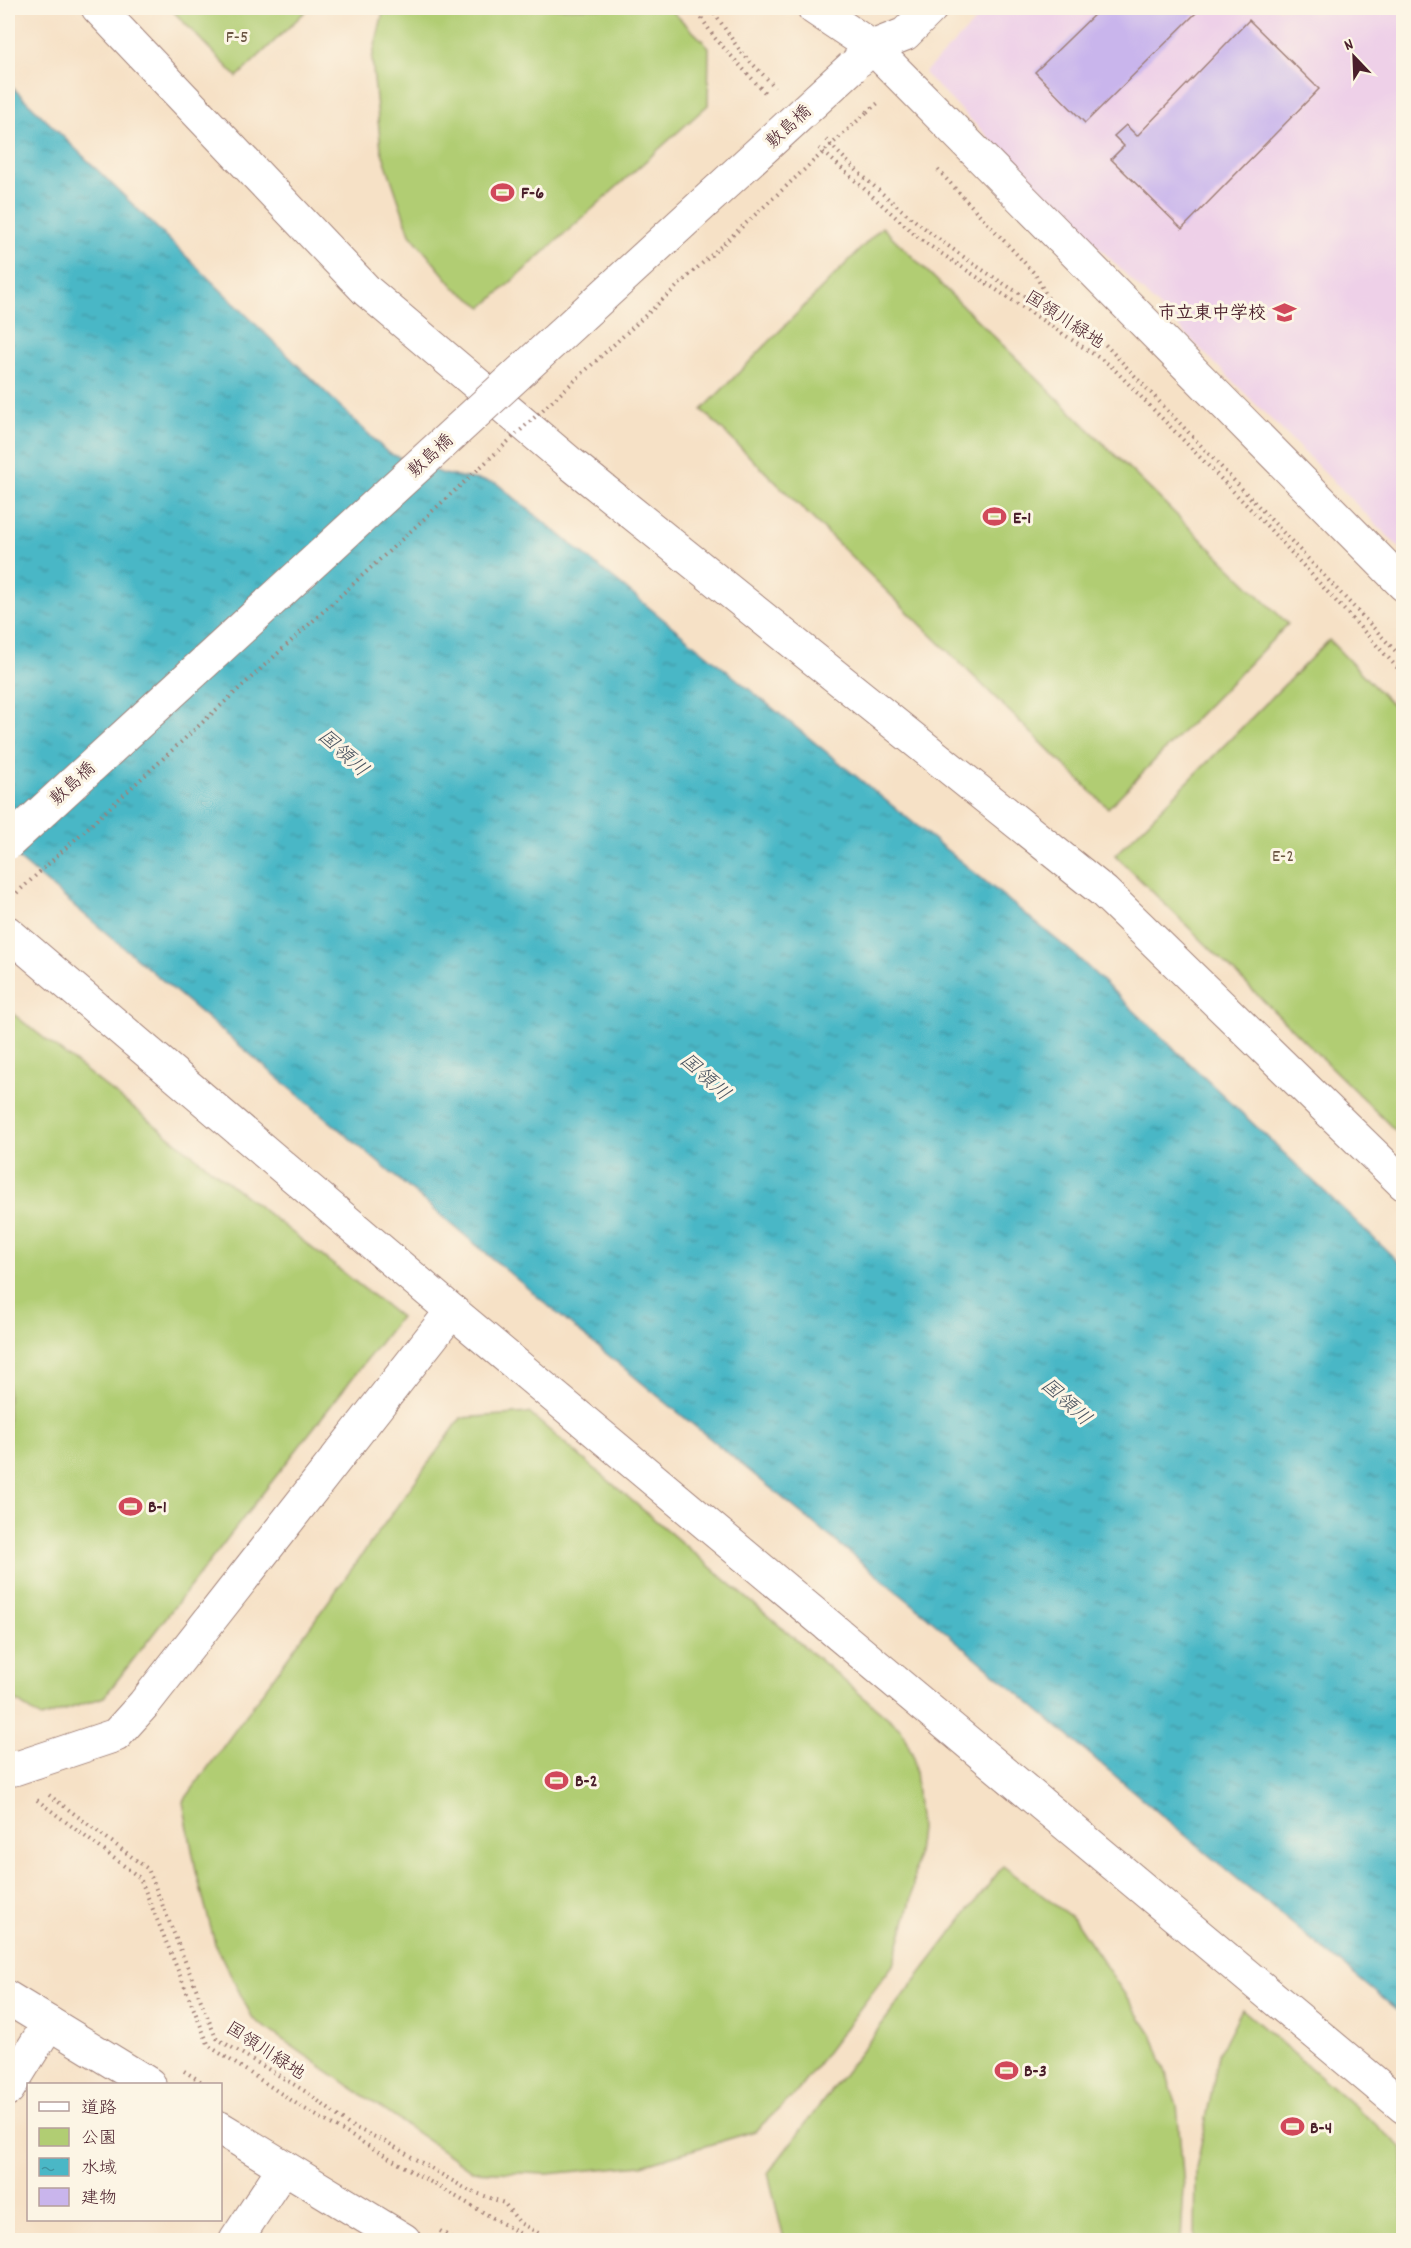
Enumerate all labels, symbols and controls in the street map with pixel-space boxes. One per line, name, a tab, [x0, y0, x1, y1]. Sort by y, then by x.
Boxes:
park label: F-5	[226, 26, 248, 51]
north arrow	[1324, 27, 1384, 87]
text: N	[1341, 33, 1357, 58]
street label: 敷島橋	[761, 100, 818, 155]
sports icon: F-6	[490, 179, 516, 205]
place label: F-6	[521, 182, 544, 207]
street label: 国領川緑地	[1019, 286, 1108, 356]
school or university icon: 市立東中学校	[1271, 299, 1297, 325]
place label: 市立東中学校	[1158, 302, 1266, 327]
street label: 敷島橋	[403, 429, 460, 484]
sports icon: E-1	[982, 504, 1008, 530]
place label: E-1	[1013, 507, 1031, 532]
water label: 国領川	[310, 724, 374, 785]
street label: 敷島橋	[45, 757, 102, 812]
park label: E-2	[1272, 845, 1294, 870]
water label: 国領川	[672, 1048, 736, 1109]
water label: 国領川	[1033, 1373, 1097, 1434]
sports icon: B-1	[117, 1493, 143, 1519]
place label: B-1	[148, 1496, 167, 1521]
sports icon: B-2	[544, 1767, 570, 1793]
place label: B-2	[575, 1770, 598, 1795]
street label: 国領川緑地	[220, 2017, 309, 2087]
sports icon: B-3	[993, 2057, 1019, 2083]
place label: B-3	[1024, 2060, 1047, 2085]
legend	[27, 2083, 222, 2221]
text: 道路	[81, 2097, 117, 2122]
sports icon: B-4	[1279, 2114, 1305, 2140]
place label: B-4	[1310, 2117, 1332, 2142]
text: 公園	[81, 2127, 117, 2152]
text: 水域	[81, 2157, 117, 2182]
text: 建物	[81, 2187, 117, 2212]

